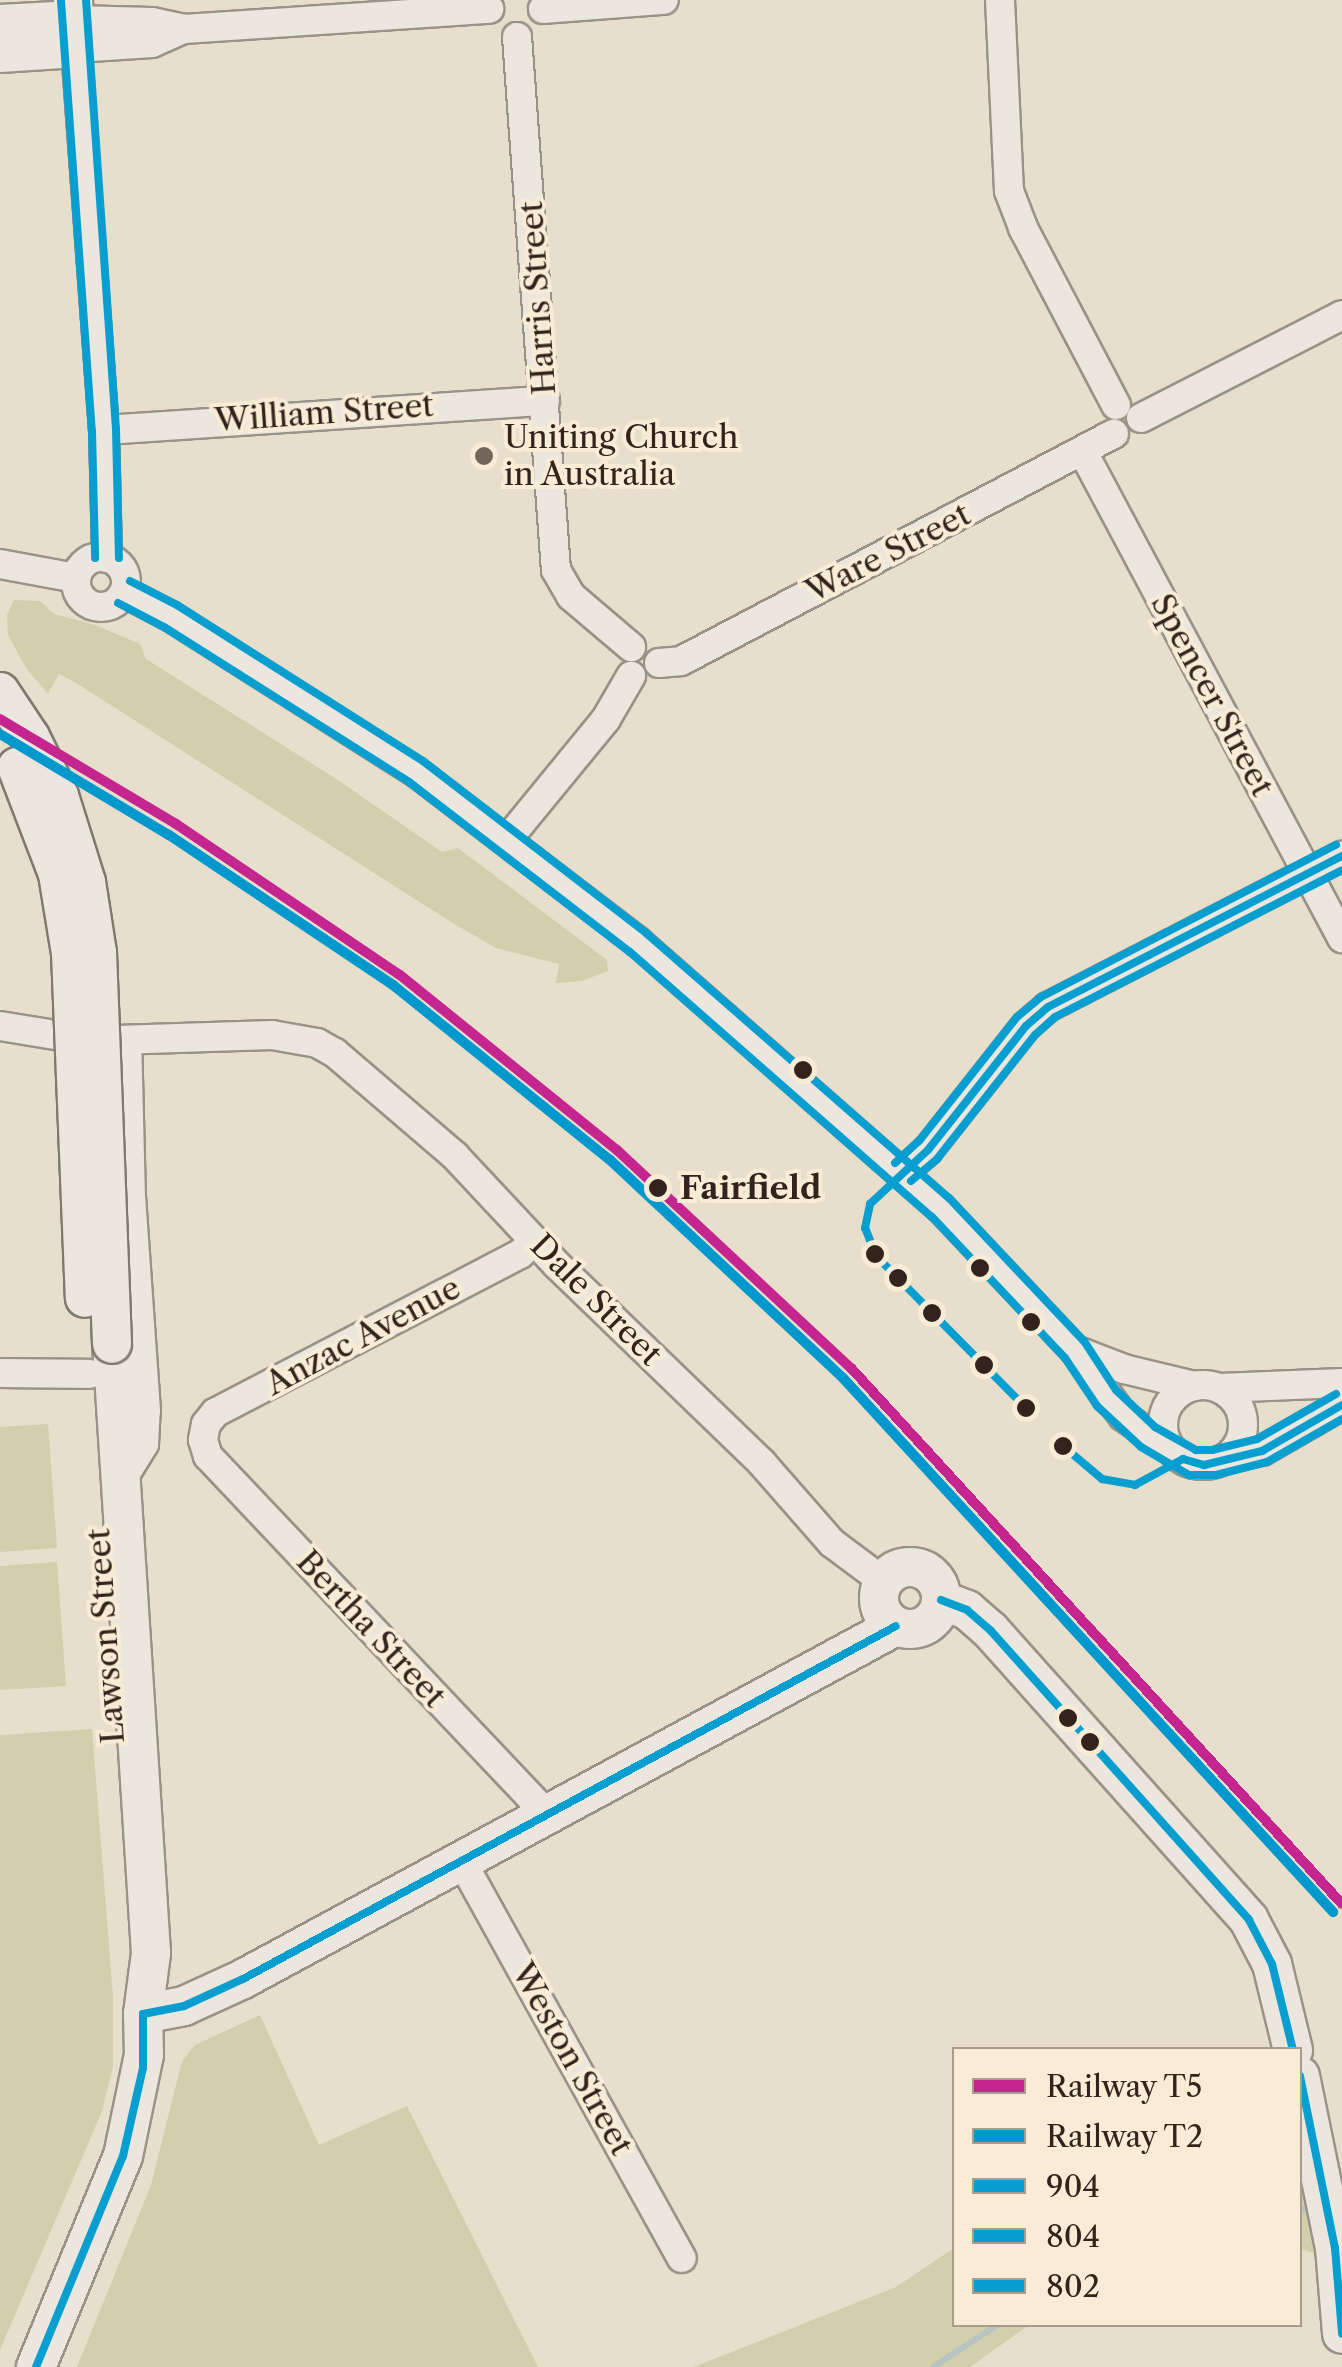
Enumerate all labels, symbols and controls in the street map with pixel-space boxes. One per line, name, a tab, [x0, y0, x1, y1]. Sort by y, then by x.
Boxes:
street label: Harris Street	[512, 200, 564, 396]
street label: William Street	[213, 386, 435, 440]
place label: Uniting Church in Australia	[504, 419, 738, 494]
marker: Uniting Church in Australia	[473, 445, 495, 467]
street label: Ware Street	[799, 495, 977, 611]
street label: Spencer Street	[1142, 587, 1282, 803]
unlabelled marker	[793, 1060, 813, 1080]
place label: Fairfield	[680, 1169, 821, 1207]
marker: Fairfield	[645, 1175, 671, 1201]
street label: Dale Street	[523, 1227, 669, 1373]
unlabelled marker	[865, 1244, 885, 1264]
unlabelled marker	[970, 1258, 990, 1278]
street label: Anzac Avenue	[259, 1268, 467, 1404]
unlabelled marker	[888, 1268, 908, 1288]
unlabelled marker	[922, 1303, 942, 1323]
unlabelled marker	[1021, 1312, 1041, 1332]
unlabelled marker	[974, 1355, 994, 1375]
unlabelled marker	[1016, 1398, 1036, 1418]
unlabelled marker	[1053, 1436, 1073, 1456]
street label: Lawson Street	[79, 1527, 133, 1745]
street label: Bertha Street	[288, 1542, 454, 1716]
unlabelled marker	[1058, 1708, 1078, 1728]
unlabelled marker	[1080, 1732, 1100, 1752]
street label: Weston Street	[503, 1956, 641, 2162]
legend	[952, 2047, 1302, 2327]
text: Railway T5	[1046, 2068, 1202, 2105]
text: Railway T2	[1046, 2118, 1203, 2155]
text: 904	[1046, 2168, 1100, 2205]
text: 804	[1046, 2218, 1100, 2255]
text: 802	[1046, 2268, 1100, 2305]

